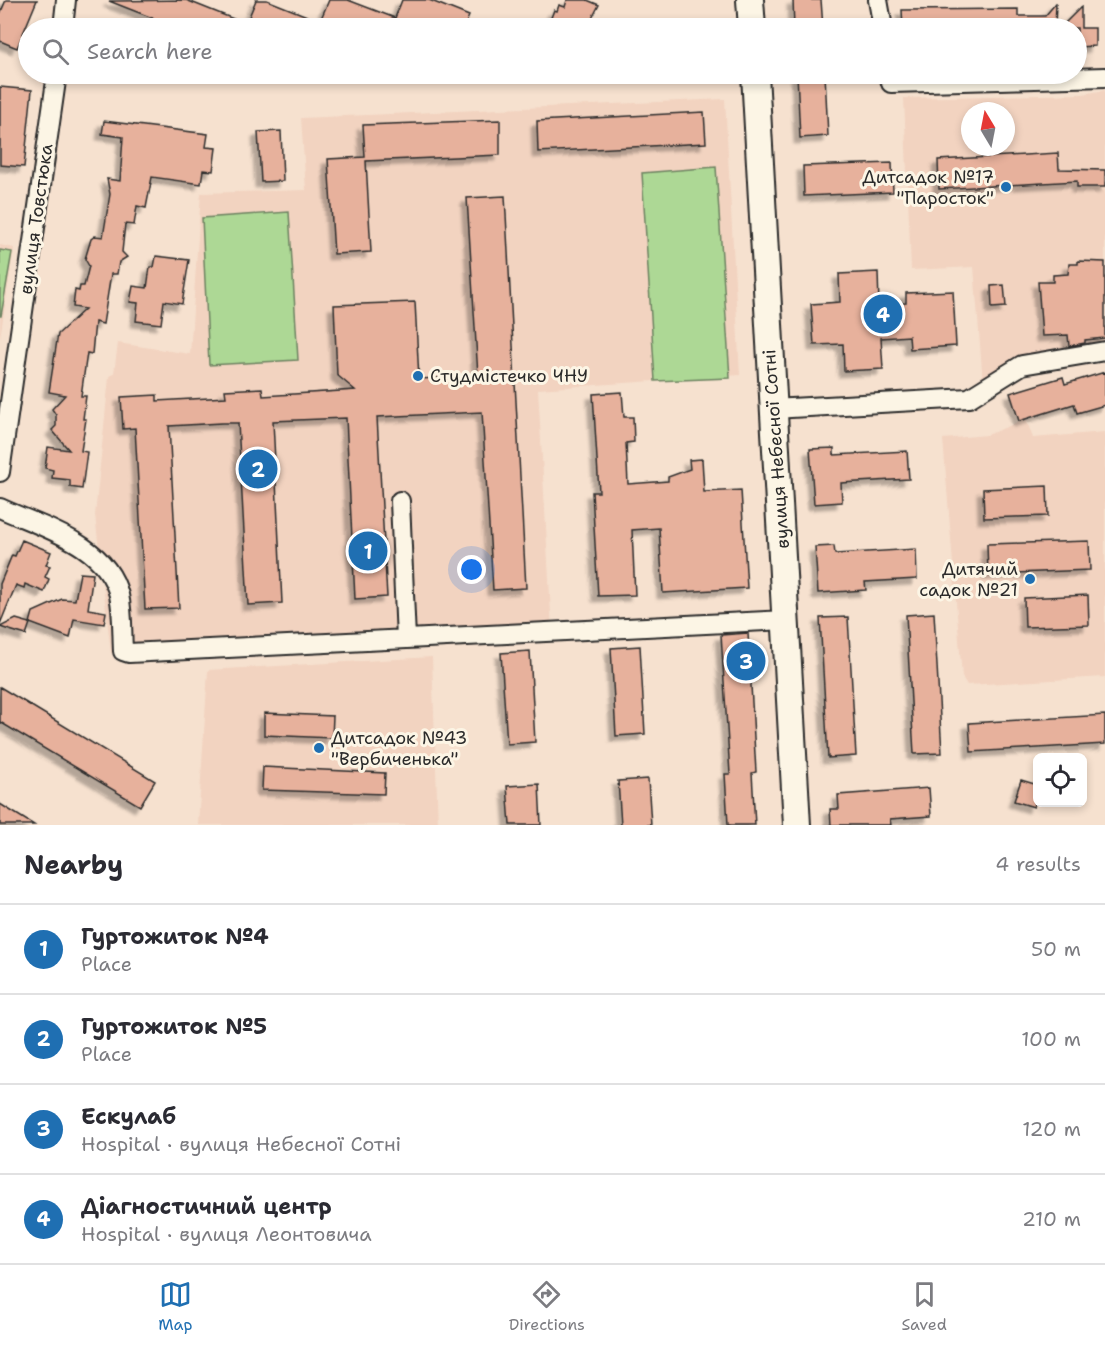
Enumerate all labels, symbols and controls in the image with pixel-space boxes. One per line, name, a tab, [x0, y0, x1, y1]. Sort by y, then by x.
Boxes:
search box	[18, 18, 1087, 84]
icon: search	[39, 35, 72, 68]
text: Search here	[87, 37, 213, 66]
north arrow	[961, 102, 1015, 156]
street label: вулиця Товстюка	[14, 142, 58, 296]
place label: Дитсадок №17 "Паросток"	[862, 165, 994, 210]
marker: Дитсадок №17 "Паросток"	[999, 180, 1013, 194]
pin: 4	[864, 292, 902, 336]
street label: вулиця Небесної Сотні	[757, 349, 795, 549]
place label: Студмістечко ЧНУ	[430, 364, 588, 388]
marker: Студмістечко ЧНУ	[411, 369, 425, 383]
pin: 2	[238, 446, 278, 492]
pin: 1	[348, 528, 388, 574]
your location	[457, 555, 486, 584]
place label: Дитячий садок №21	[919, 557, 1018, 602]
marker: Дитячий садок №21	[1023, 572, 1037, 586]
pin: 3	[726, 638, 766, 684]
place label: Дитсадок №43 "Вербиченька"	[331, 726, 467, 771]
marker: Дитсадок №43 "Вербиченька"	[312, 741, 326, 755]
map controls	[1033, 753, 1087, 807]
button: locate	[1033, 753, 1087, 807]
text: Nearby	[24, 847, 123, 882]
text: 4 results	[995, 851, 1081, 877]
text: Гуртожиток №4	[81, 922, 269, 951]
text: 1	[39, 936, 48, 962]
text: 50 m	[1031, 936, 1081, 962]
text: Place	[81, 951, 132, 977]
text: Гуртожиток №5	[81, 1012, 267, 1041]
text: 2	[37, 1026, 51, 1052]
text: 100 m	[1021, 1026, 1081, 1052]
text: Place	[81, 1041, 132, 1067]
text: Ескулаб	[81, 1102, 176, 1131]
text: 3	[37, 1116, 51, 1142]
text: 120 m	[1022, 1116, 1081, 1142]
text: Hospital · вулиця Небесної Сотні	[81, 1131, 401, 1157]
text: Діагностичний центр	[81, 1192, 332, 1221]
text: 4	[37, 1206, 51, 1232]
text: 210 m	[1022, 1206, 1081, 1232]
text: Hospital · вулиця Леонтовича	[81, 1221, 372, 1247]
tab: Map	[158, 1278, 192, 1335]
tab: Directions	[509, 1278, 585, 1335]
tab: Saved	[901, 1278, 947, 1335]

